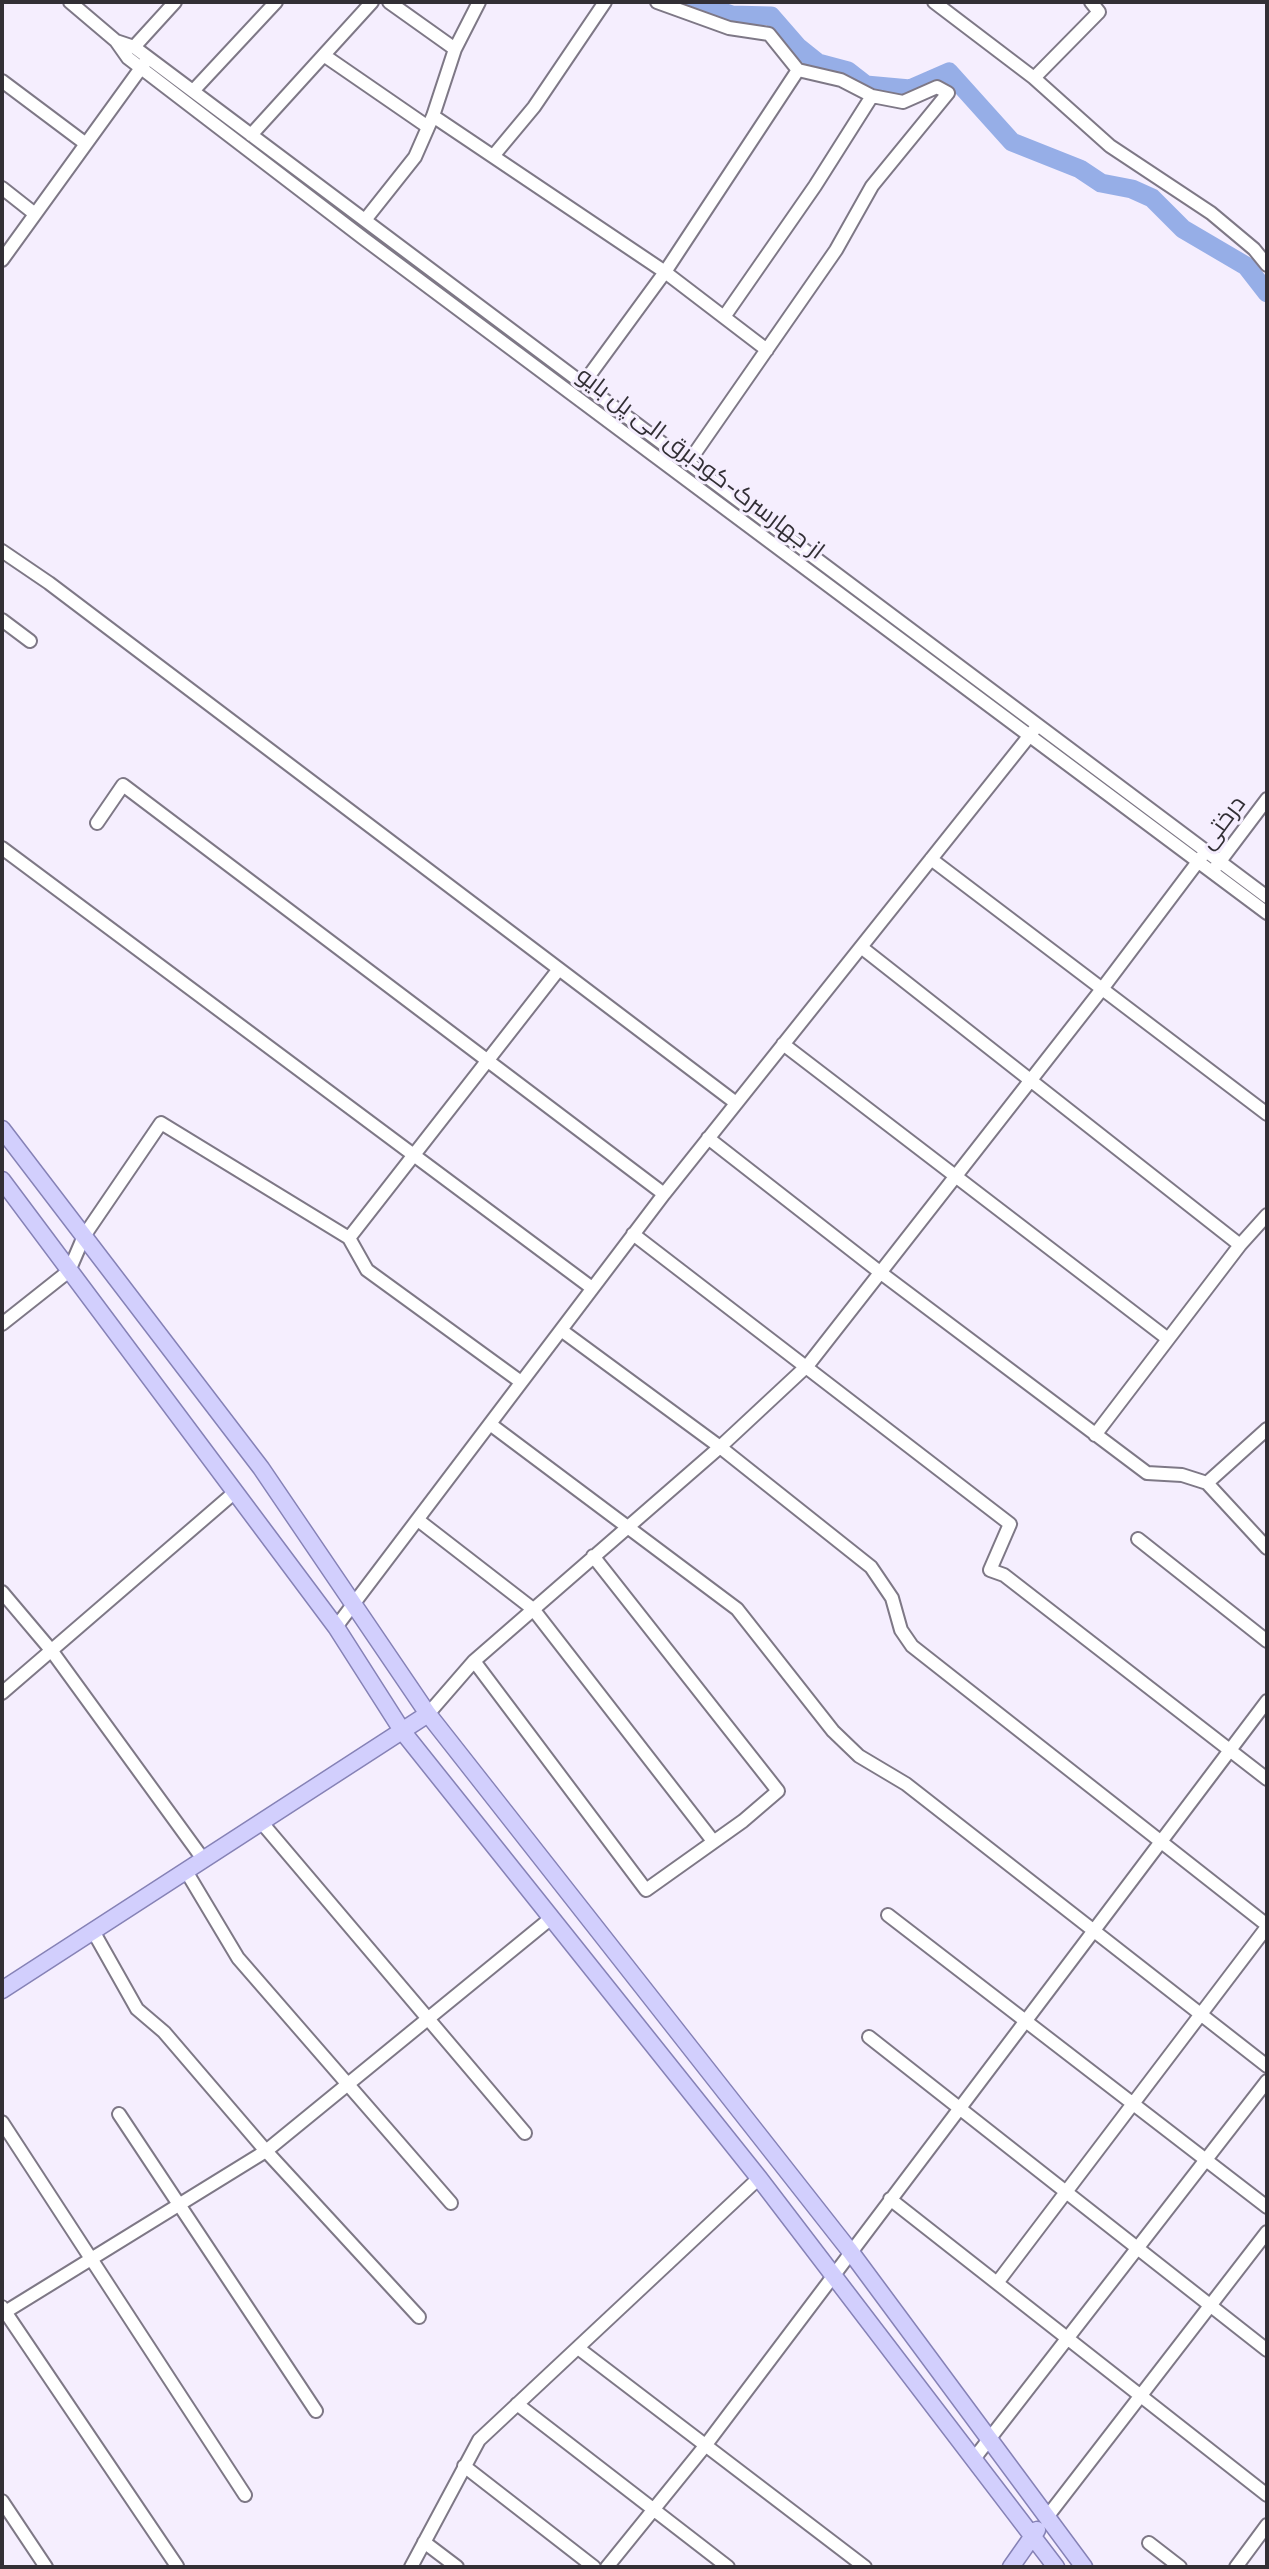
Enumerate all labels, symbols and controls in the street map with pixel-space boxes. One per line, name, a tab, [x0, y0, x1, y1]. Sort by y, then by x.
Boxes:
street label: از جهارسرک-کودبرق الی پل بایو	[571, 362, 829, 566]
street label: درختی	[1194, 791, 1252, 855]

